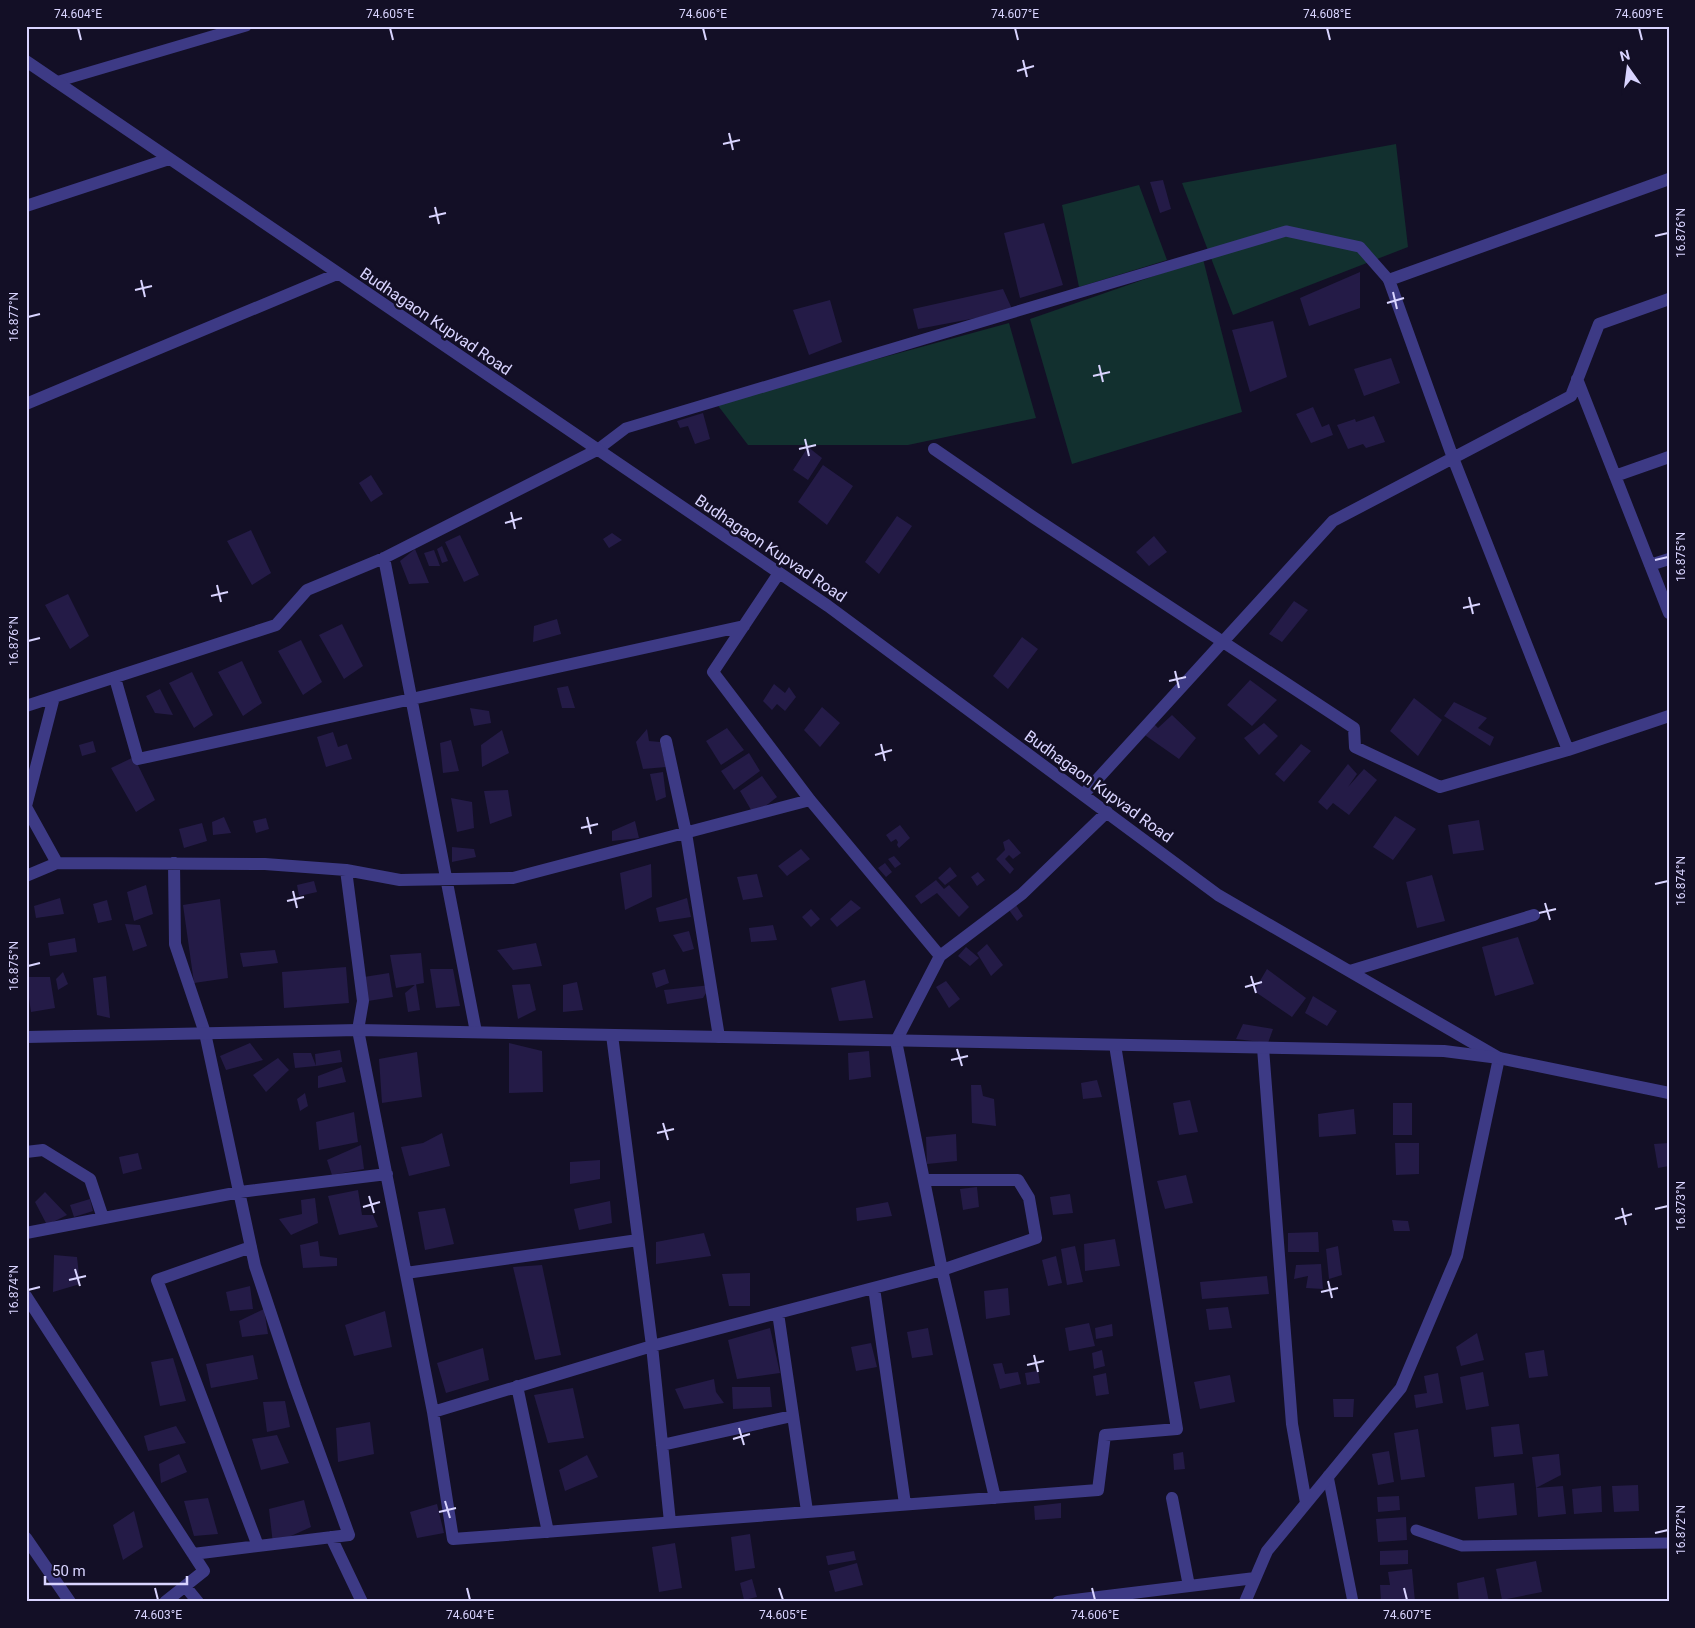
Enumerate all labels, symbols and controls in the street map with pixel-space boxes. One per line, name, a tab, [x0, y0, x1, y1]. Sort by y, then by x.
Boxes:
text: 74.604°E	[54, 7, 102, 21]
text: 74.605°E	[366, 7, 414, 21]
text: 74.606°E	[679, 7, 727, 21]
text: 74.607°E	[991, 7, 1039, 21]
text: 74.608°E	[1303, 7, 1351, 21]
text: 74.609°E	[1615, 7, 1663, 21]
north arrow	[1602, 42, 1652, 92]
text: N	[1618, 46, 1632, 64]
text: 16.876°N	[1674, 208, 1688, 258]
street label: Budhagaon Kupvad Road	[356, 264, 515, 379]
text: 16.877°N	[7, 292, 21, 342]
street label: Budhagaon Kupvad Road	[691, 491, 850, 606]
text: 16.875°N	[1674, 532, 1688, 582]
text: 16.876°N	[7, 616, 21, 666]
street label: Budhagaon Kupvad Road	[1021, 726, 1177, 847]
text: 16.874°N	[1674, 856, 1688, 906]
text: 16.875°N	[7, 941, 21, 991]
text: 16.873°N	[1674, 1181, 1688, 1231]
text: 16.874°N	[7, 1265, 21, 1315]
text: 16.872°N	[1674, 1505, 1688, 1555]
scale bar	[45, 1553, 188, 1585]
text: 50 m	[52, 1562, 86, 1580]
text: 74.603°E	[134, 1608, 182, 1622]
text: 74.604°E	[446, 1608, 494, 1622]
text: 74.605°E	[759, 1608, 807, 1622]
text: 74.606°E	[1071, 1608, 1119, 1622]
text: 74.607°E	[1383, 1608, 1431, 1622]

